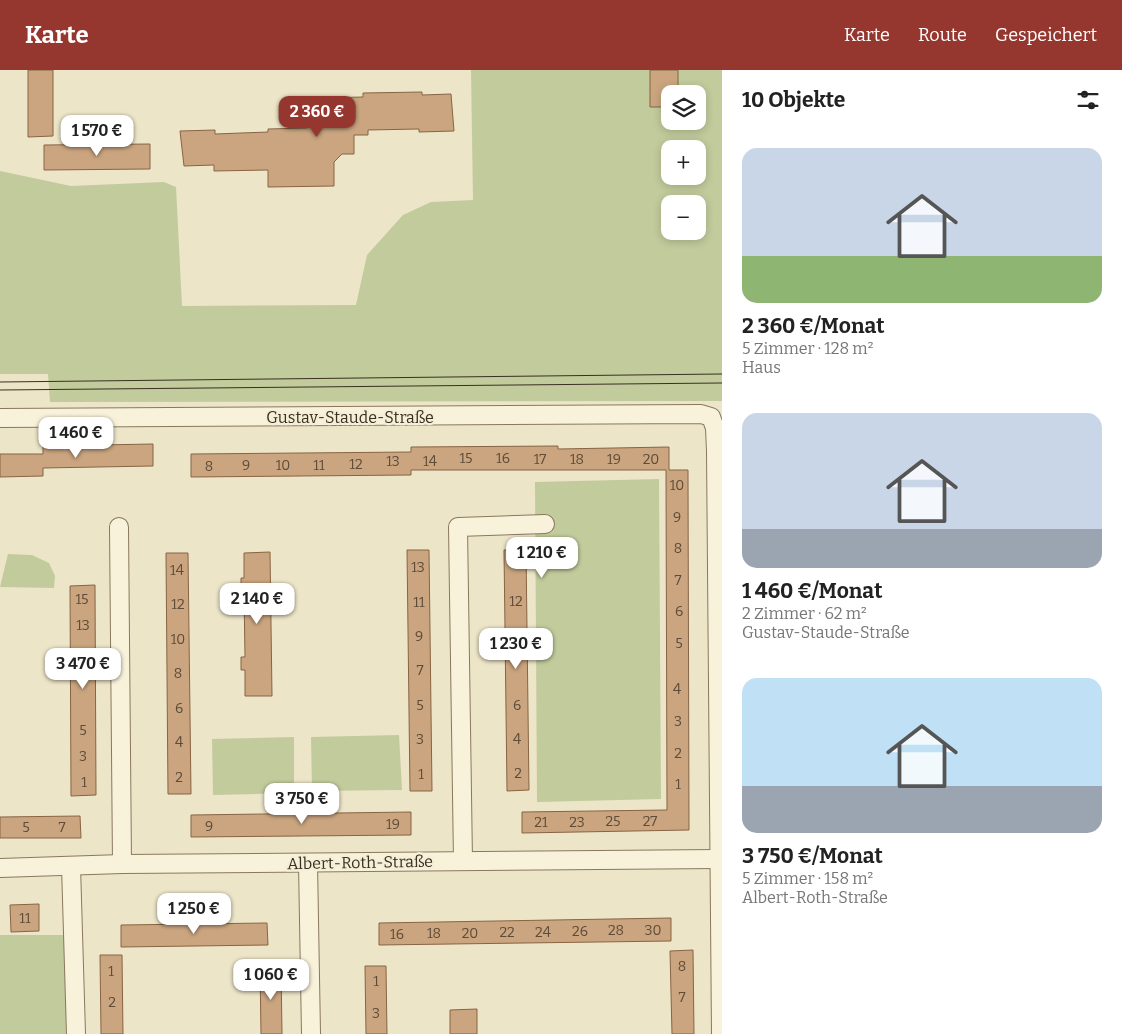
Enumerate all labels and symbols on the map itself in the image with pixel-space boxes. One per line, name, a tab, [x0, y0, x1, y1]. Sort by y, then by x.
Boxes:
pin: 2 360 €	[271, 96, 363, 138]
pin: 1 570 €	[51, 114, 143, 157]
street label: Gustav-Staude-Straße	[266, 408, 434, 427]
pin: 1 460 €	[30, 416, 122, 459]
house number: 15	[459, 450, 473, 467]
house number: 16	[496, 450, 510, 467]
house number: 17	[534, 451, 546, 468]
house number: 18	[570, 451, 584, 468]
house number: 19	[607, 451, 621, 468]
house number: 20	[643, 451, 659, 468]
house number: 13	[386, 453, 400, 470]
house number: 14	[423, 453, 437, 470]
house number: 12	[349, 456, 363, 473]
house number: 9	[242, 457, 250, 474]
house number: 10	[276, 457, 290, 474]
house number: 11	[313, 457, 325, 474]
house number: 8	[205, 458, 213, 475]
house number: 10	[670, 477, 684, 494]
house number: 9	[673, 509, 681, 526]
pin: 1 210 €	[496, 536, 588, 579]
house number: 8	[674, 540, 682, 557]
house number: 13	[411, 559, 425, 576]
house number: 14	[170, 562, 184, 579]
house number: 7	[674, 572, 682, 589]
pin: 2 140 €	[211, 582, 303, 625]
house number: 15	[75, 591, 89, 608]
house number: 12	[509, 593, 523, 610]
house number: 11	[413, 594, 425, 611]
house number: 12	[171, 596, 185, 613]
house number: 6	[675, 603, 683, 620]
house number: 13	[76, 617, 90, 634]
house number: 9	[415, 628, 423, 645]
pin: 1 230 €	[470, 628, 562, 670]
house number: 10	[171, 631, 185, 648]
house number: 5	[675, 635, 683, 652]
pin: 3 470 €	[37, 648, 129, 690]
house number: 7	[416, 662, 424, 679]
house number: 8	[174, 665, 182, 682]
house number: 4	[673, 681, 681, 698]
house number: 5	[416, 697, 424, 714]
house number: 6	[513, 697, 521, 714]
house number: 6	[175, 700, 183, 717]
house number: 3	[674, 713, 682, 730]
house number: 5	[79, 722, 87, 739]
house number: 3	[416, 731, 424, 748]
house number: 4	[513, 731, 521, 748]
house number: 4	[175, 734, 183, 751]
house number: 2	[674, 745, 682, 762]
house number: 3	[79, 748, 87, 765]
house number: 2	[514, 765, 522, 782]
house number: 1	[418, 766, 424, 783]
house number: 2	[175, 769, 183, 786]
house number: 1	[81, 774, 87, 791]
house number: 1	[675, 776, 681, 793]
pin: 3 750 €	[256, 782, 348, 825]
house number: 25	[605, 813, 621, 830]
house number: 27	[643, 813, 657, 830]
house number: 21	[534, 814, 548, 831]
house number: 23	[569, 814, 585, 831]
house number: 19	[386, 816, 400, 833]
house number: 9	[205, 818, 213, 835]
house number: 5	[22, 819, 30, 836]
house number: 7	[58, 819, 66, 836]
street label: Albert-Roth-Straße	[287, 852, 433, 873]
pin: 1 250 €	[148, 892, 240, 935]
house number: 11	[19, 910, 31, 927]
house number: 28	[608, 922, 624, 939]
house number: 30	[645, 922, 661, 939]
house number: 26	[572, 923, 588, 940]
house number: 22	[499, 924, 515, 941]
house number: 24	[535, 924, 551, 941]
house number: 18	[427, 925, 441, 942]
house number: 20	[462, 925, 478, 942]
house number: 16	[390, 926, 404, 943]
pin: 1 060 €	[225, 958, 317, 1001]
house number: 8	[678, 958, 686, 975]
house number: 1	[108, 963, 114, 980]
house number: 1	[373, 973, 379, 990]
house number: 7	[678, 989, 686, 1006]
house number: 2	[108, 994, 116, 1011]
house number: 3	[372, 1005, 380, 1022]

